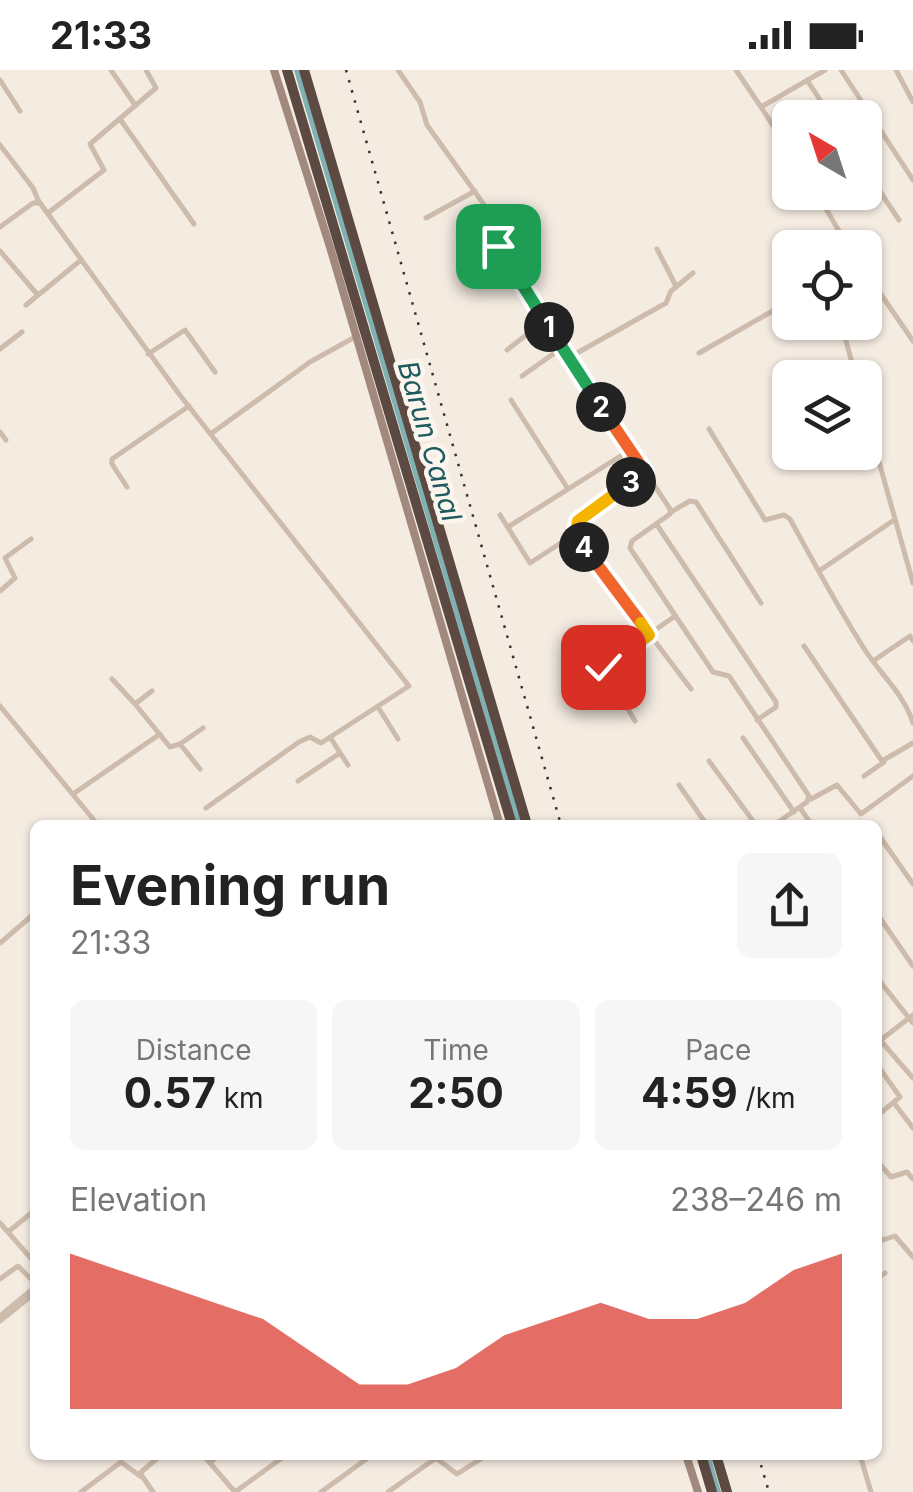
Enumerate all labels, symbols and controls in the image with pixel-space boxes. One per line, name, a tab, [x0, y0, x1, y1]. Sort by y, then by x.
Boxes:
text: 21:33	[50, 12, 152, 58]
north arrow	[772, 100, 882, 210]
map controls	[772, 100, 882, 470]
pin	[456, 204, 541, 289]
icon: arrive	[471, 219, 526, 274]
button: locate	[772, 230, 882, 340]
pin: 1	[524, 302, 574, 352]
text: 1	[543, 310, 555, 344]
water label: Barun Canal	[391, 357, 469, 525]
button: layers	[772, 360, 882, 470]
pin: 2	[576, 382, 626, 432]
text: 2	[592, 390, 610, 424]
pin: 3	[606, 457, 656, 507]
text: 3	[622, 465, 640, 499]
pin: 4	[559, 522, 609, 572]
text: 4	[575, 530, 593, 564]
pin	[561, 625, 646, 710]
icon: check	[576, 640, 631, 695]
text: Evening run	[70, 852, 390, 918]
button: share	[737, 853, 842, 958]
text: 21:33	[70, 923, 151, 962]
text: Distance	[136, 1033, 251, 1067]
text: Time	[423, 1033, 489, 1067]
text: Pace	[685, 1033, 751, 1067]
text: 0.57	[124, 1067, 216, 1118]
text: 2:50	[408, 1067, 504, 1118]
text: 4:59	[641, 1067, 738, 1118]
text: km	[216, 1081, 264, 1115]
text: /km	[738, 1081, 796, 1115]
text: Elevation	[70, 1180, 207, 1219]
text: 238–246 m	[670, 1180, 842, 1219]

